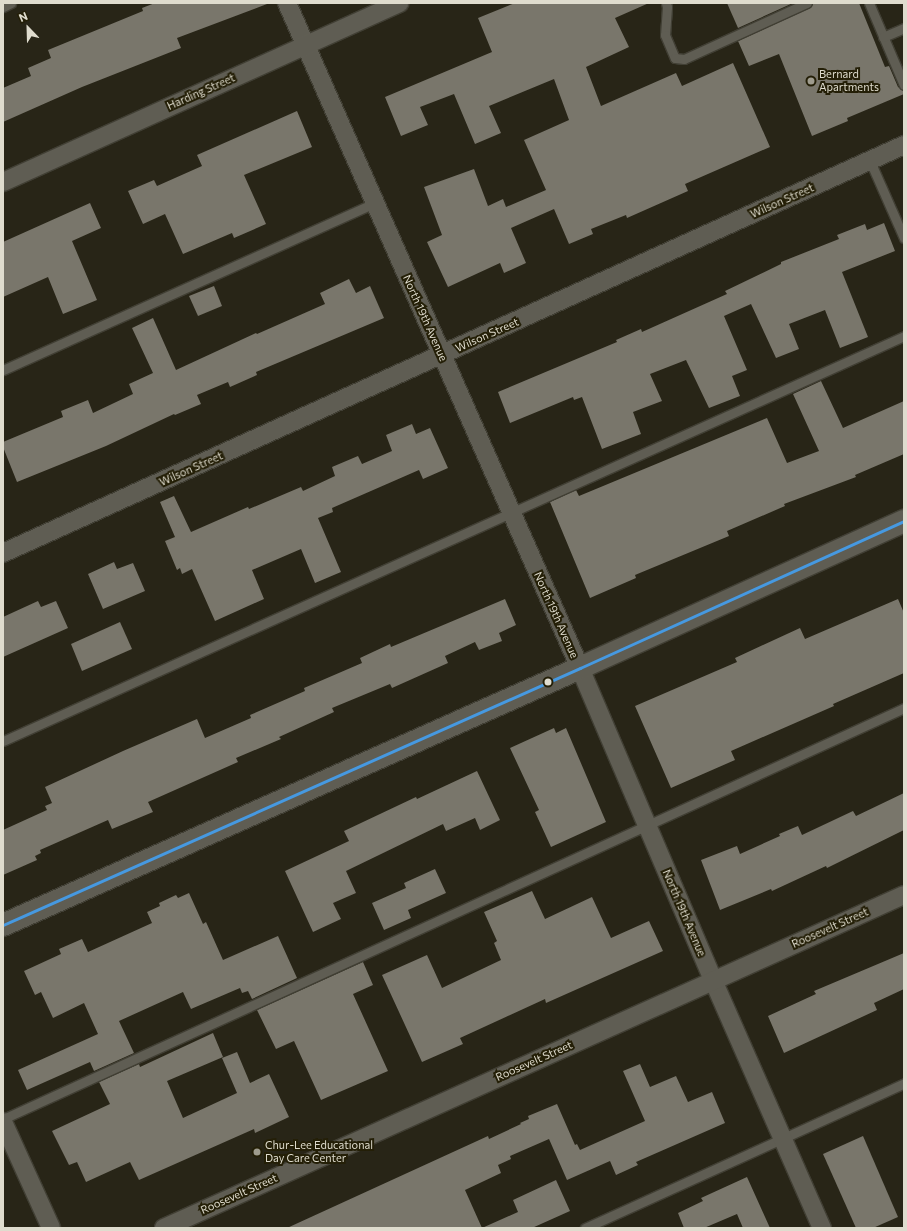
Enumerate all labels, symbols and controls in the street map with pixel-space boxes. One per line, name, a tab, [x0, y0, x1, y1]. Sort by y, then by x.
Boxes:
north arrow	[8, 8, 48, 48]
text: N	[17, 9, 29, 24]
place label: Bernard Apartments	[819, 68, 879, 94]
street label: Harding Street	[165, 71, 237, 113]
marker: Bernard Apartments	[806, 76, 816, 86]
street label: Wilson Street	[748, 181, 816, 221]
street label: North 19th Avenue	[400, 273, 450, 363]
street label: Wilson Street	[453, 315, 521, 355]
street label: Wilson Street	[157, 449, 225, 489]
street label: North 19th Avenue	[531, 570, 581, 660]
unlabelled marker	[543, 677, 553, 687]
street label: North 19th Avenue	[660, 868, 708, 958]
street label: Roosevelt Street	[790, 905, 870, 951]
street label: Roosevelt Street	[494, 1038, 574, 1084]
place label: Chur-Lee Educational Day Care Center	[265, 1139, 373, 1165]
marker: Chur-Lee Educational Day Care Center	[252, 1147, 262, 1157]
street label: Roosevelt Street	[199, 1171, 279, 1217]

